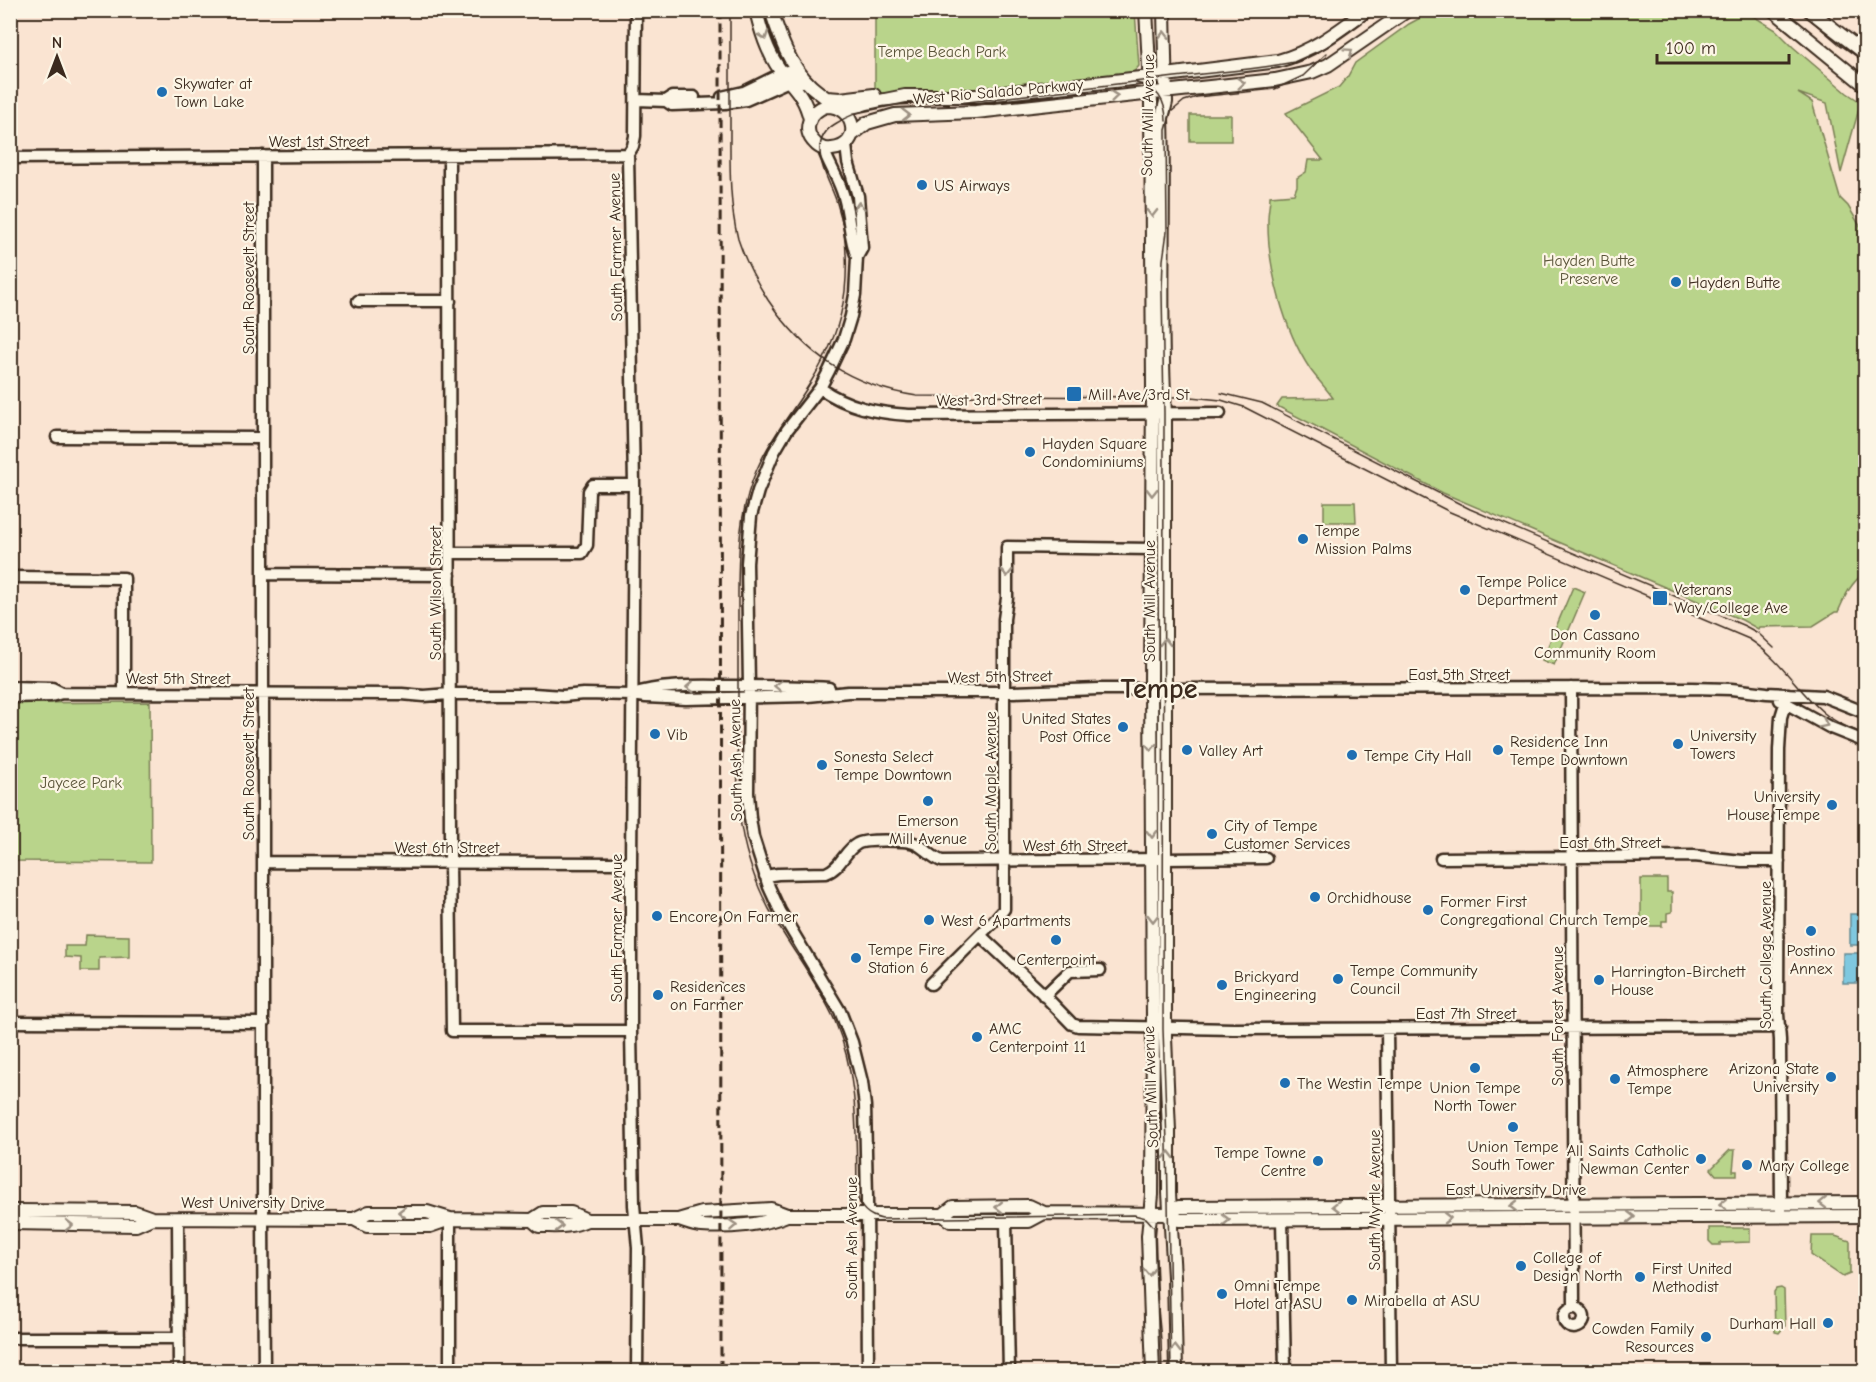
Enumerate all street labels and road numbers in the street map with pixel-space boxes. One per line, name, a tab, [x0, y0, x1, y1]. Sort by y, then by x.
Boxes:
street label: South Mill Avenue	[1138, 54, 1158, 176]
street label: West Rio Salado Parkway	[912, 76, 1085, 108]
street label: West 1st Street	[269, 133, 370, 151]
street label: South Farmer Avenue	[606, 173, 626, 321]
street label: South Roosevelt Street	[240, 201, 258, 354]
street label: West 3rd Street	[936, 390, 1042, 410]
street label: South Wilson Street	[427, 525, 445, 660]
street label: South Mill Avenue	[1141, 540, 1159, 662]
street label: East 5th Street	[1408, 666, 1510, 684]
street label: West 5th Street	[948, 667, 1053, 687]
street label: West 5th Street	[126, 670, 231, 688]
street label: South Roosevelt Street	[240, 687, 258, 840]
street label: South Ash Avenue	[726, 699, 746, 821]
street label: South Maple Avenue	[982, 711, 1000, 851]
street label: East 6th Street	[1559, 834, 1661, 852]
street label: West 6th Street	[1023, 837, 1128, 855]
street label: West 6th Street	[395, 839, 500, 857]
street label: South Farmer Avenue	[608, 854, 626, 1002]
street label: South College Avenue	[1757, 881, 1775, 1029]
street label: South Forest Avenue	[1549, 946, 1567, 1086]
street label: East 7th Street	[1416, 1005, 1517, 1023]
street label: South Mill Avenue	[1140, 1026, 1162, 1148]
street label: South Myrtle Avenue	[1366, 1129, 1384, 1271]
street label: South Ash Avenue	[843, 1177, 861, 1299]
street label: East University Drive	[1446, 1181, 1586, 1199]
street label: West University Drive	[181, 1194, 325, 1212]

